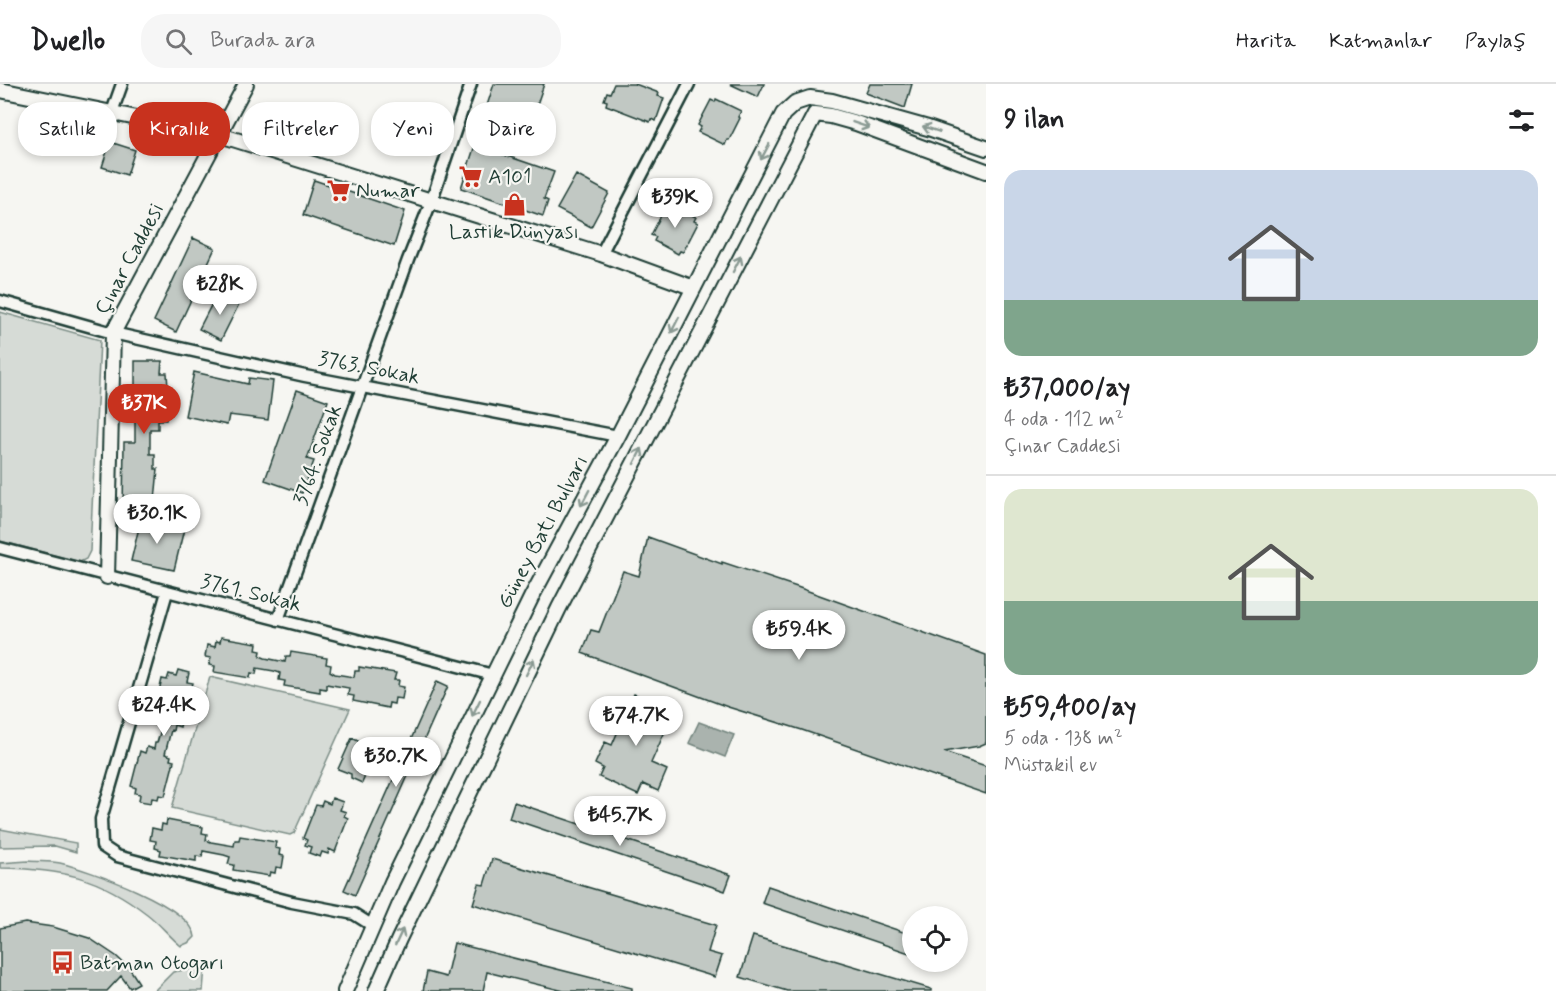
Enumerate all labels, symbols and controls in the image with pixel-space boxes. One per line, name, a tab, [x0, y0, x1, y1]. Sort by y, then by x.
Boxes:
search box	[141, 14, 561, 68]
text: Dwello	[30, 23, 105, 60]
icon: search	[162, 25, 195, 58]
text: Burada ara	[210, 27, 315, 55]
text: Harita	[1236, 27, 1296, 55]
text: Katmanlar	[1329, 27, 1432, 55]
text: Paylaş	[1465, 27, 1526, 55]
chip: Satılık	[18, 102, 117, 156]
chip: Kiralık	[129, 102, 230, 156]
chip: Filtreler	[242, 102, 359, 156]
chip: Yeni	[371, 102, 454, 156]
chip: Daire	[466, 102, 556, 156]
text: 9 ilan	[1004, 103, 1065, 137]
icon: filters	[1505, 104, 1538, 137]
one-way arrow	[851, 121, 870, 132]
one-way arrow	[922, 123, 941, 134]
one-way arrow	[759, 143, 771, 160]
place label: A101	[488, 163, 531, 191]
supermarket icon: A101	[457, 164, 483, 190]
place label: Numar	[356, 177, 420, 205]
supermarket icon: Numar	[325, 178, 351, 204]
pin: ₺39K	[639, 178, 711, 229]
text: ₺39K	[652, 184, 698, 211]
shop icon: Lastik Dünyası	[501, 191, 527, 217]
street label: Çınar Caddesi	[89, 198, 171, 320]
icon: home	[1217, 209, 1325, 317]
place label: Lastik Dünyası	[449, 218, 579, 246]
one-way arrow	[732, 256, 743, 274]
pin: ₺28K	[184, 265, 256, 316]
text: ₺28K	[197, 271, 243, 298]
one-way arrow	[669, 316, 681, 333]
street label: 3763. Sokak	[316, 344, 422, 392]
text: ₺37,000/ay	[1004, 372, 1130, 406]
pin: ₺37K	[108, 384, 180, 435]
text: ₺37K	[122, 390, 166, 417]
street label: 3764. Sokak	[287, 401, 349, 509]
text: 4 oda · 112 m²	[1004, 406, 1124, 433]
text: Çınar Caddesi	[1004, 433, 1121, 460]
one-way arrow	[633, 448, 644, 466]
street label: Güney Batı Bulvarı	[491, 450, 595, 614]
one-way arrow	[579, 489, 591, 506]
pin: ₺30.1K	[108, 494, 206, 545]
text: ₺30.1K	[127, 500, 187, 527]
icon: home	[1217, 528, 1325, 636]
street label: 3761. Sokak	[198, 567, 304, 619]
pin: ₺59.4K	[750, 610, 848, 661]
text: ₺59.4K	[766, 616, 832, 643]
one-way arrow	[525, 659, 536, 677]
pin: ₺24.4K	[115, 686, 213, 737]
text: ₺59,400/ay	[1004, 691, 1136, 725]
text: ₺24.4K	[132, 692, 196, 719]
pin: ₺74.7K	[587, 696, 685, 747]
one-way arrow	[470, 699, 481, 717]
text: ₺74.7K	[603, 702, 669, 729]
text: 5 oda · 138 m²	[1004, 725, 1123, 752]
pin: ₺30.7K	[347, 737, 445, 788]
text: ₺30.7K	[365, 743, 427, 770]
text: Müstakil ev	[1004, 752, 1097, 779]
pin: ₺45.7K	[571, 796, 669, 847]
text: ₺45.7K	[588, 802, 652, 829]
map controls	[902, 906, 968, 972]
button: locate	[902, 906, 968, 972]
one-way arrow	[394, 929, 406, 947]
place label: Batman Otogarı	[80, 949, 224, 978]
bus stop icon: Batman Otogarı	[49, 950, 75, 976]

